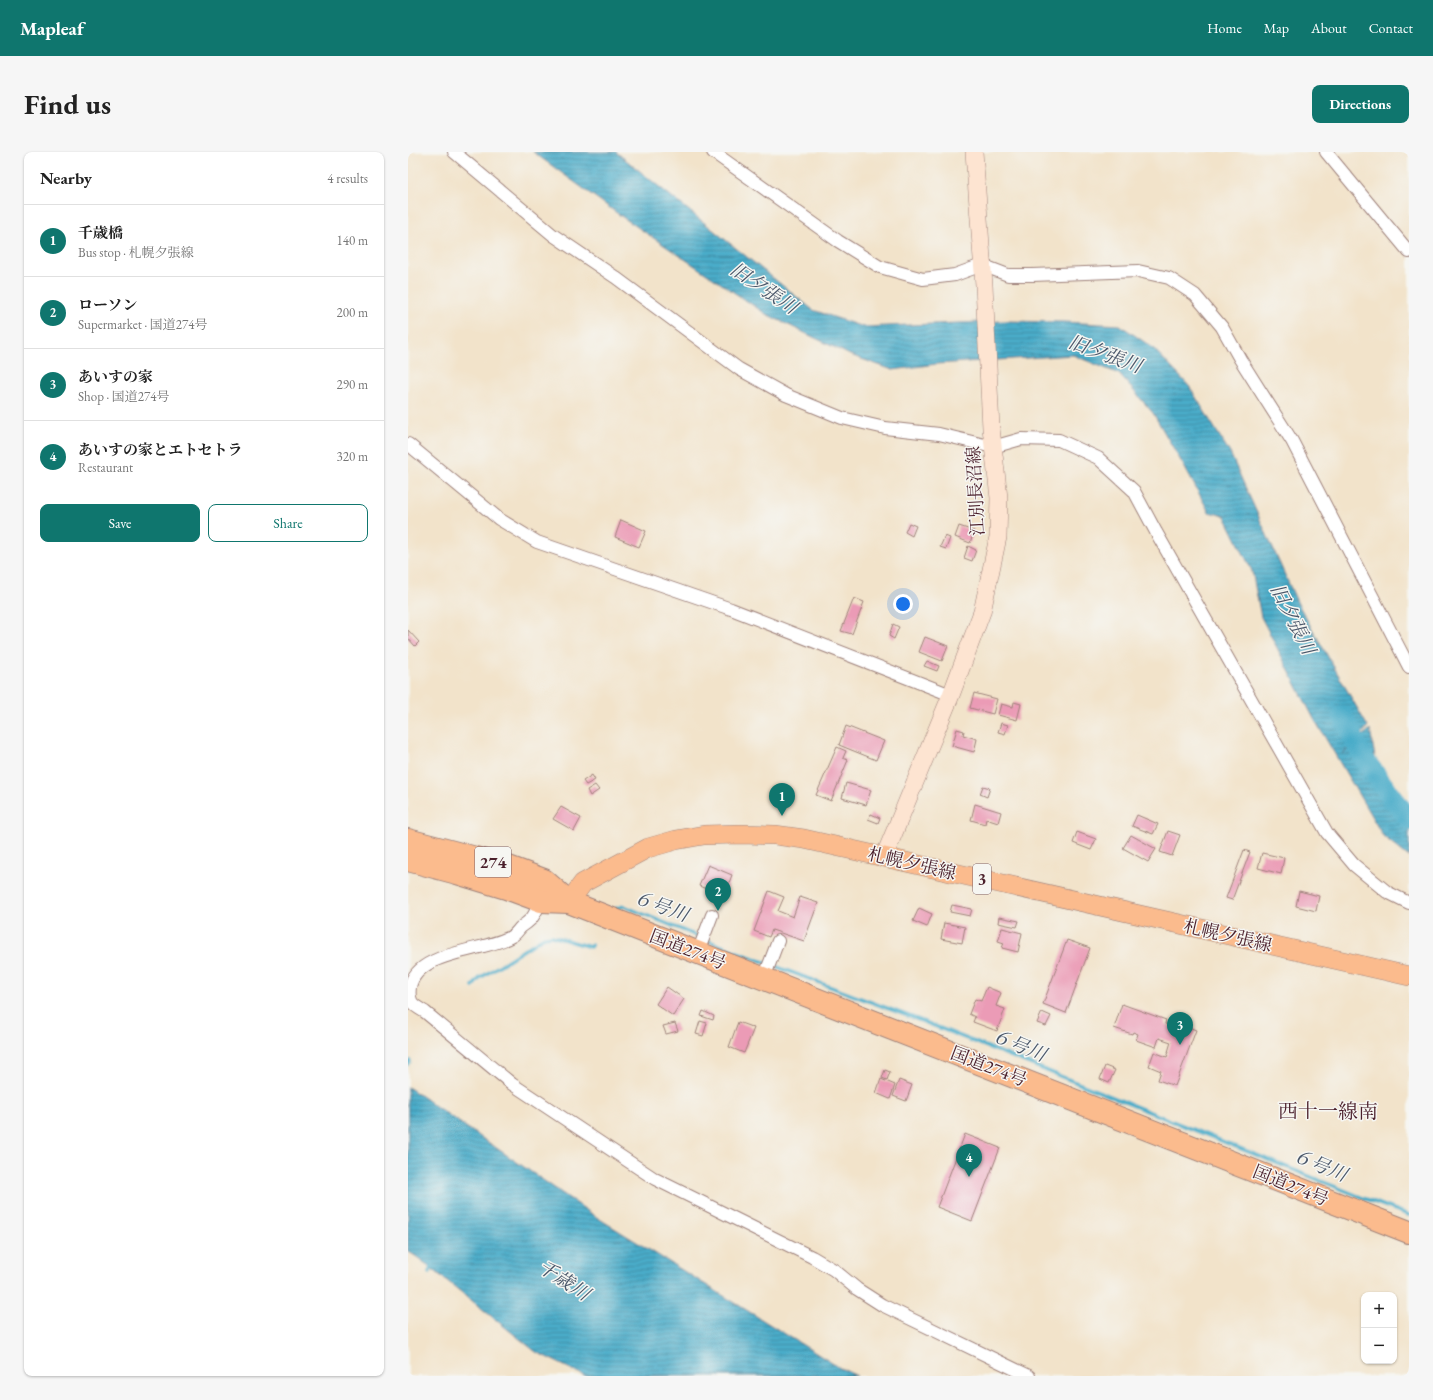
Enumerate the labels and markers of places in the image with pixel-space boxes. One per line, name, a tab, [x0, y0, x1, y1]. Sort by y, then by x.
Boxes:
pin: 1	[769, 783, 795, 816]
pin: 2	[705, 878, 731, 911]
pin: 3	[1167, 1012, 1193, 1045]
pin: 4	[956, 1144, 982, 1177]

